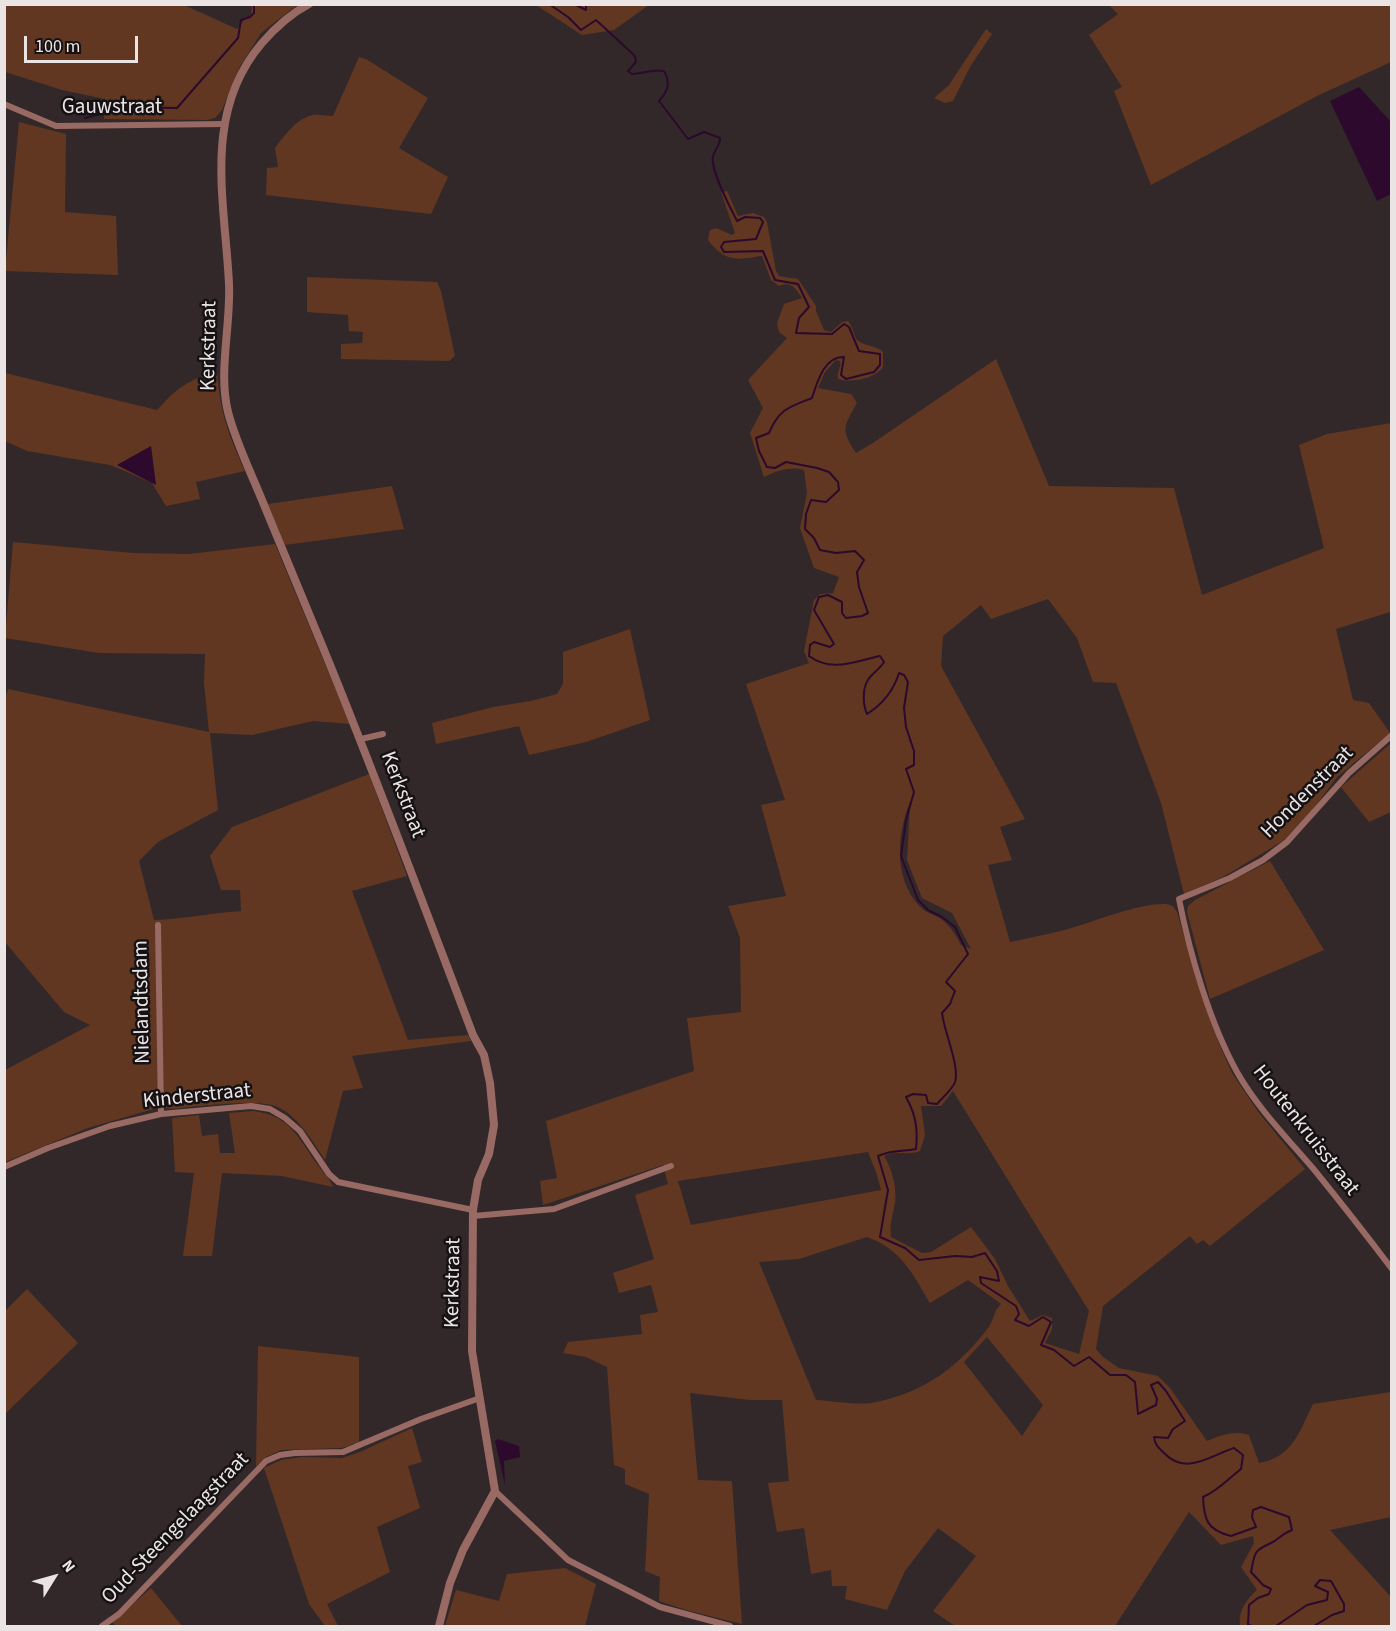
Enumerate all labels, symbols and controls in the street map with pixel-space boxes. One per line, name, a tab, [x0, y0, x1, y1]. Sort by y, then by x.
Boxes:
scale bar	[27, 24, 141, 62]
text: 100 m	[35, 34, 80, 59]
street label: Gauwstraat	[62, 95, 162, 121]
street label: Kerkstraat	[197, 301, 223, 391]
street label: Hondenstraat	[1257, 742, 1359, 844]
street label: Kerkstraat	[374, 748, 430, 842]
street label: Nielandtsdam	[129, 940, 157, 1064]
street label: Houtenkruisstraat	[1246, 1061, 1364, 1201]
street label: Kinderstraat	[142, 1079, 252, 1115]
street label: Kerkstraat	[441, 1238, 467, 1328]
street label: Oud-Steengelaagstraat	[97, 1448, 255, 1610]
north arrow	[24, 1547, 84, 1607]
text: N	[56, 1555, 80, 1577]

